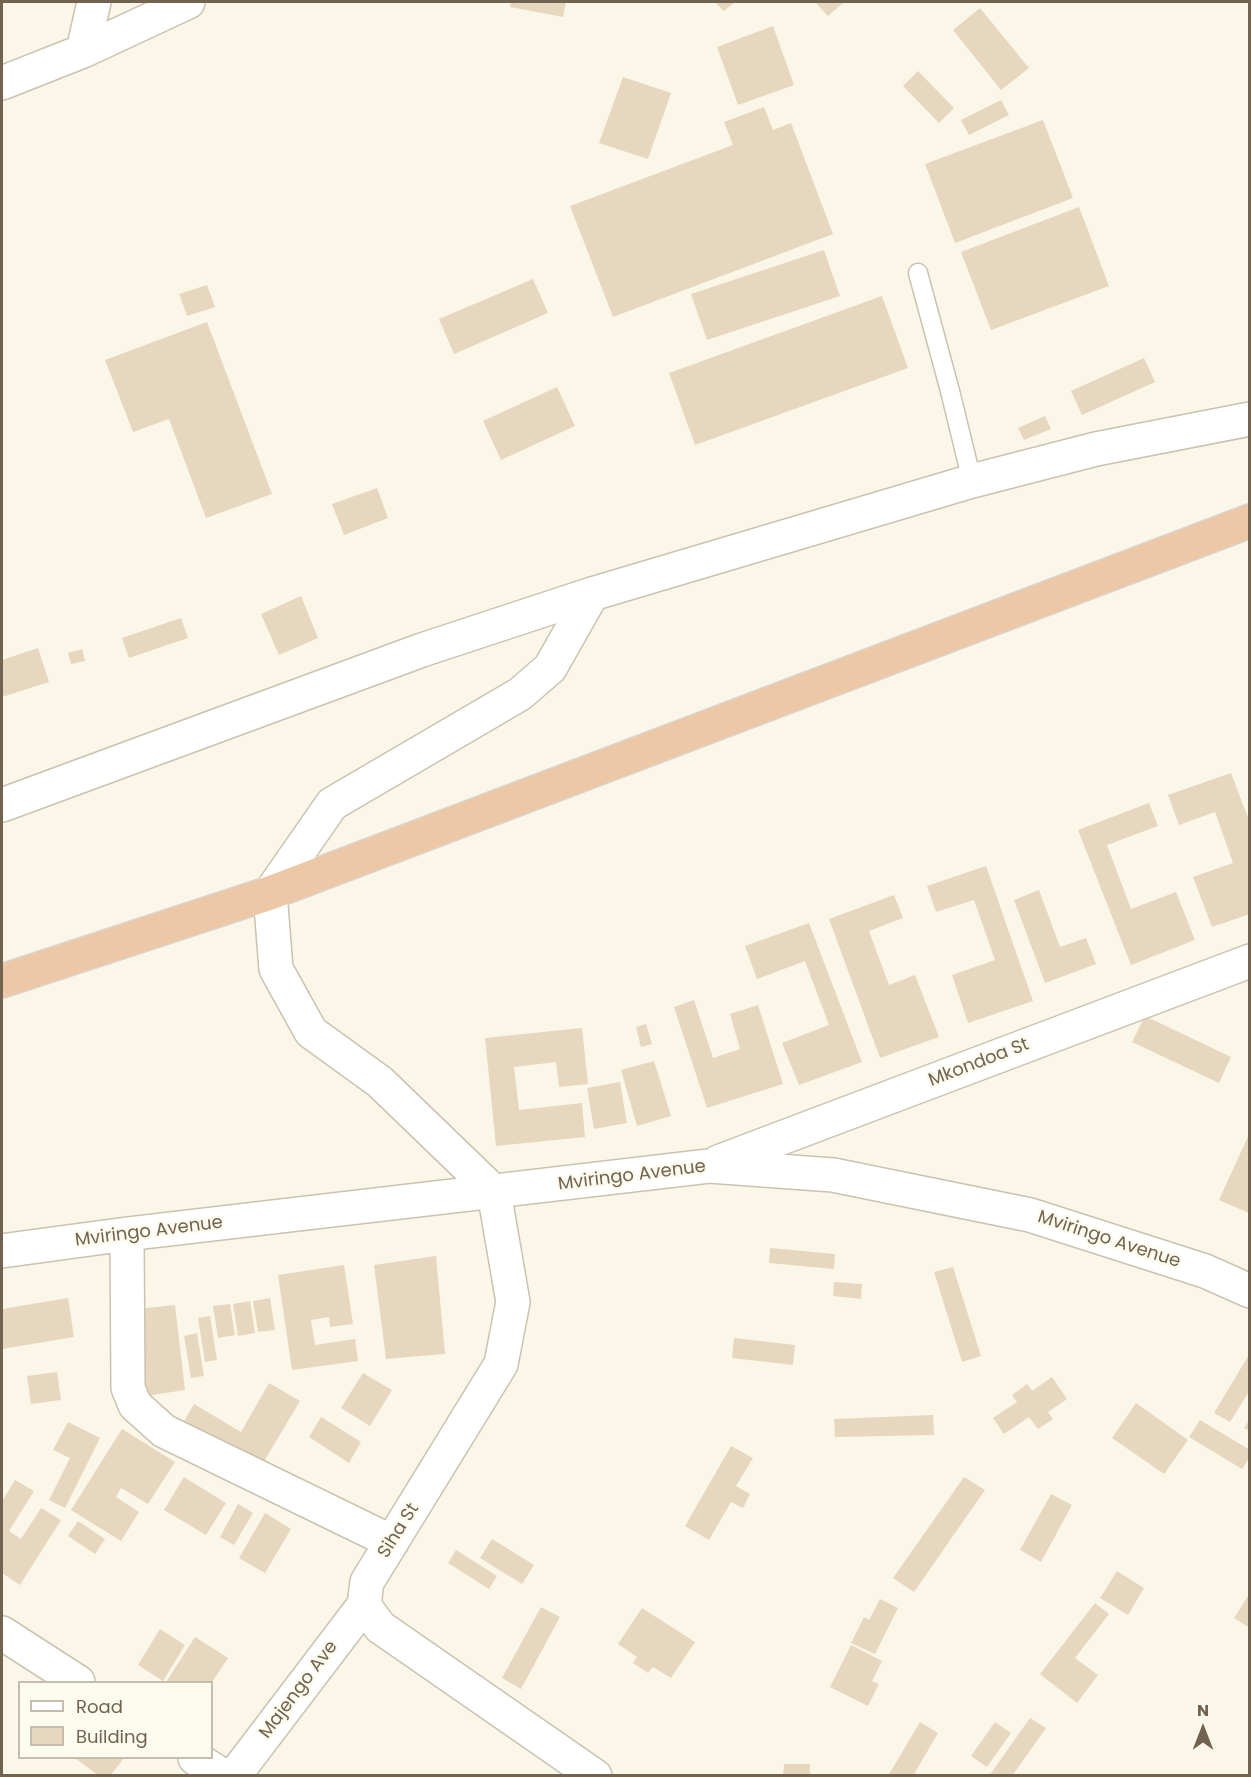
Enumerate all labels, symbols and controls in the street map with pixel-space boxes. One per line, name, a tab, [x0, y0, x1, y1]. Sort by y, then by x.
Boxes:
street label: Mkondoa St	[926, 1034, 1032, 1092]
street label: Mviringo Avenue	[557, 1156, 707, 1196]
street label: Mviringo Avenue	[1035, 1207, 1183, 1273]
street label: Mviringo Avenue	[74, 1212, 224, 1252]
street label: Siha St	[374, 1500, 424, 1562]
street label: Majengo Ave	[255, 1637, 343, 1743]
legend	[18, 1681, 213, 1759]
text: Road	[76, 1694, 123, 1719]
north arrow	[1173, 1699, 1233, 1759]
text: N	[1197, 1699, 1209, 1722]
text: Building	[76, 1724, 148, 1749]

